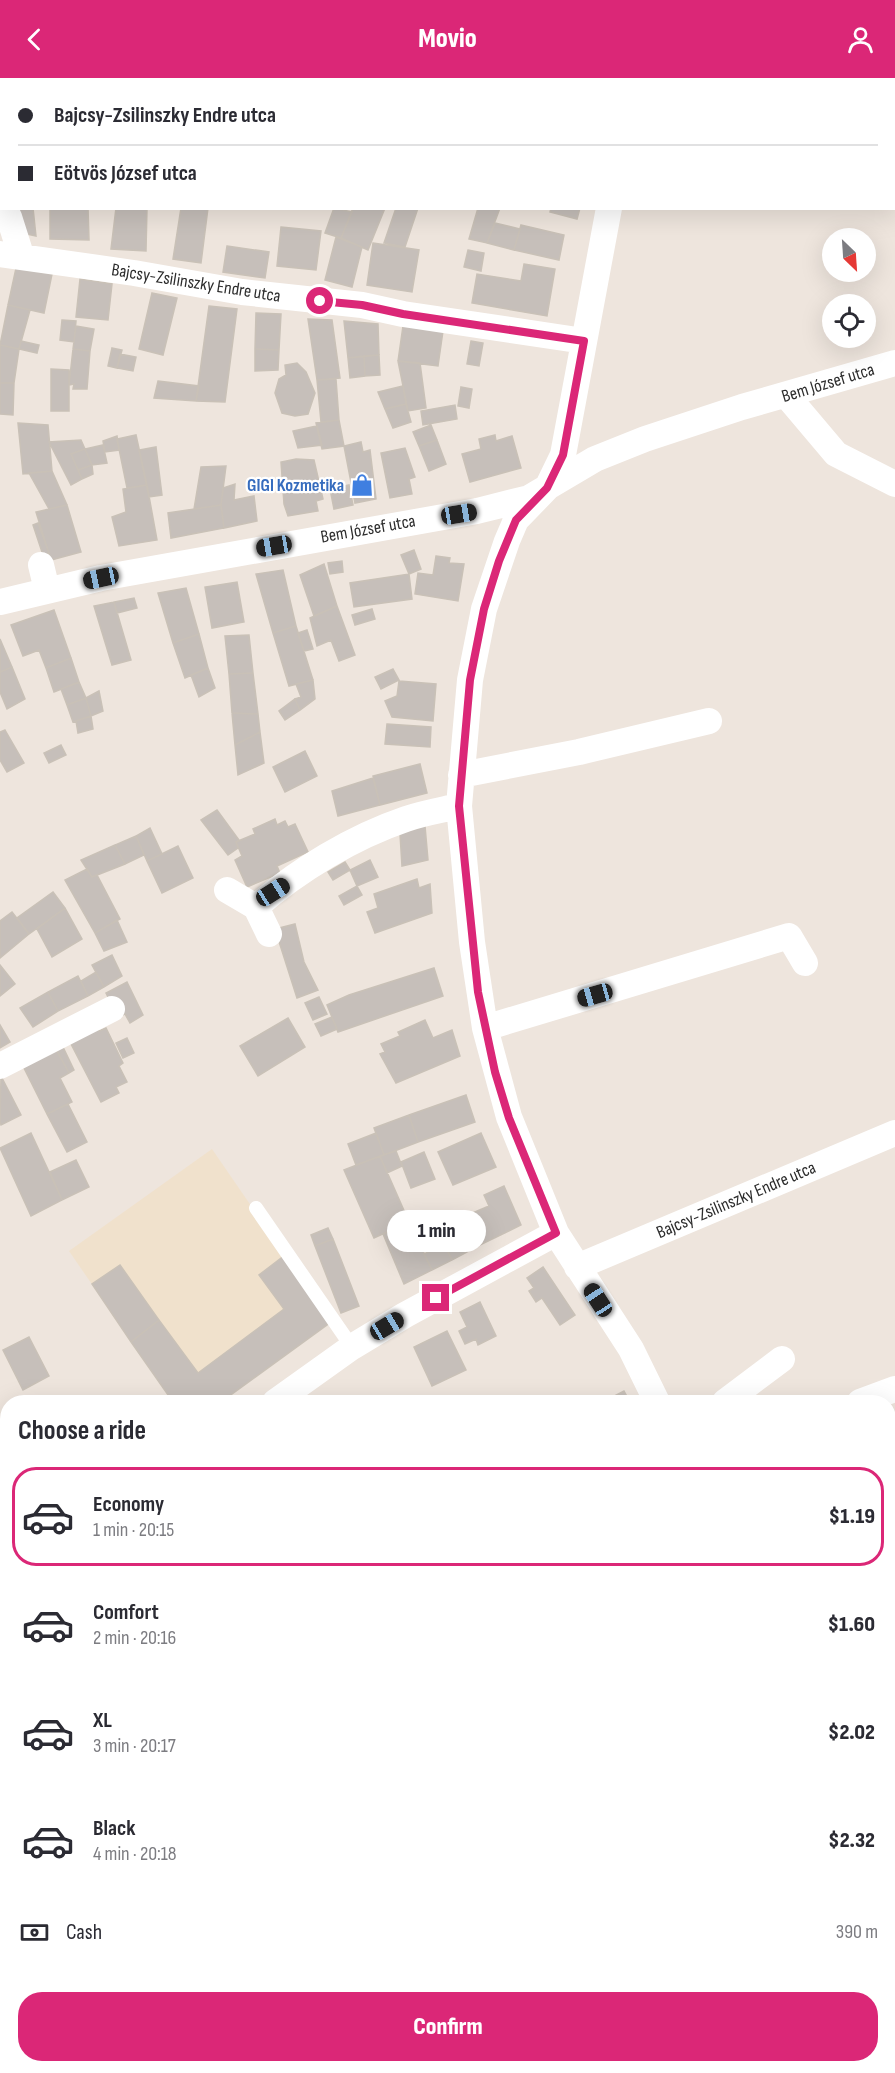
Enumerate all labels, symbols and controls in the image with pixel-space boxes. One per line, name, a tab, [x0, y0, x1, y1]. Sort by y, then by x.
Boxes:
icon: back	[18, 23, 51, 56]
text: Movio	[418, 23, 477, 55]
icon: person	[844, 23, 877, 56]
text: Bajcsy-Zsilinszky Endre utca	[54, 102, 276, 129]
text: Eötvös József utca	[54, 160, 197, 187]
north arrow	[822, 228, 876, 282]
map controls	[822, 228, 876, 348]
street label: Bajcsy-Zsilinszky Endre utca	[110, 259, 282, 307]
route start	[306, 287, 333, 314]
button: locate	[822, 294, 876, 348]
street label: Bem József utca	[779, 359, 877, 407]
shop icon: GIGI Kozmetika	[349, 472, 375, 498]
place label: GIGI Kozmetika	[247, 475, 344, 496]
car	[440, 502, 478, 526]
street label: Bem József utca	[319, 510, 417, 548]
car	[255, 534, 293, 558]
car	[82, 565, 120, 591]
car	[253, 875, 293, 909]
car	[575, 981, 615, 1009]
street label: Bajcsy-Zsilinszky Endre utca	[653, 1157, 819, 1243]
callout: 1 min	[386, 1211, 486, 1253]
text: 1 min	[417, 1219, 456, 1243]
car	[581, 1280, 615, 1320]
route end	[422, 1284, 449, 1311]
car	[367, 1309, 407, 1343]
text: Choose a ride	[18, 1415, 146, 1447]
icon: car	[21, 1490, 75, 1544]
text: Economy	[93, 1491, 164, 1518]
text: $1.19	[829, 1503, 875, 1530]
text: 1 min · 20:15	[93, 1518, 174, 1542]
icon: car	[21, 1598, 75, 1652]
text: Comfort	[93, 1599, 159, 1626]
text: $1.60	[828, 1611, 875, 1638]
text: 2 min · 20:16	[93, 1626, 176, 1650]
icon: car	[21, 1706, 75, 1760]
text: XL	[93, 1707, 112, 1734]
text: $2.02	[828, 1719, 875, 1746]
text: 3 min · 20:17	[93, 1734, 176, 1758]
icon: car	[21, 1814, 75, 1868]
text: Black	[93, 1815, 135, 1842]
text: $2.32	[828, 1827, 875, 1854]
text: 4 min · 20:18	[93, 1842, 176, 1866]
icon: cash	[18, 1916, 51, 1949]
text: Cash	[66, 1919, 102, 1946]
text: 390 m	[836, 1920, 878, 1944]
button: Confirm	[18, 1992, 878, 2061]

